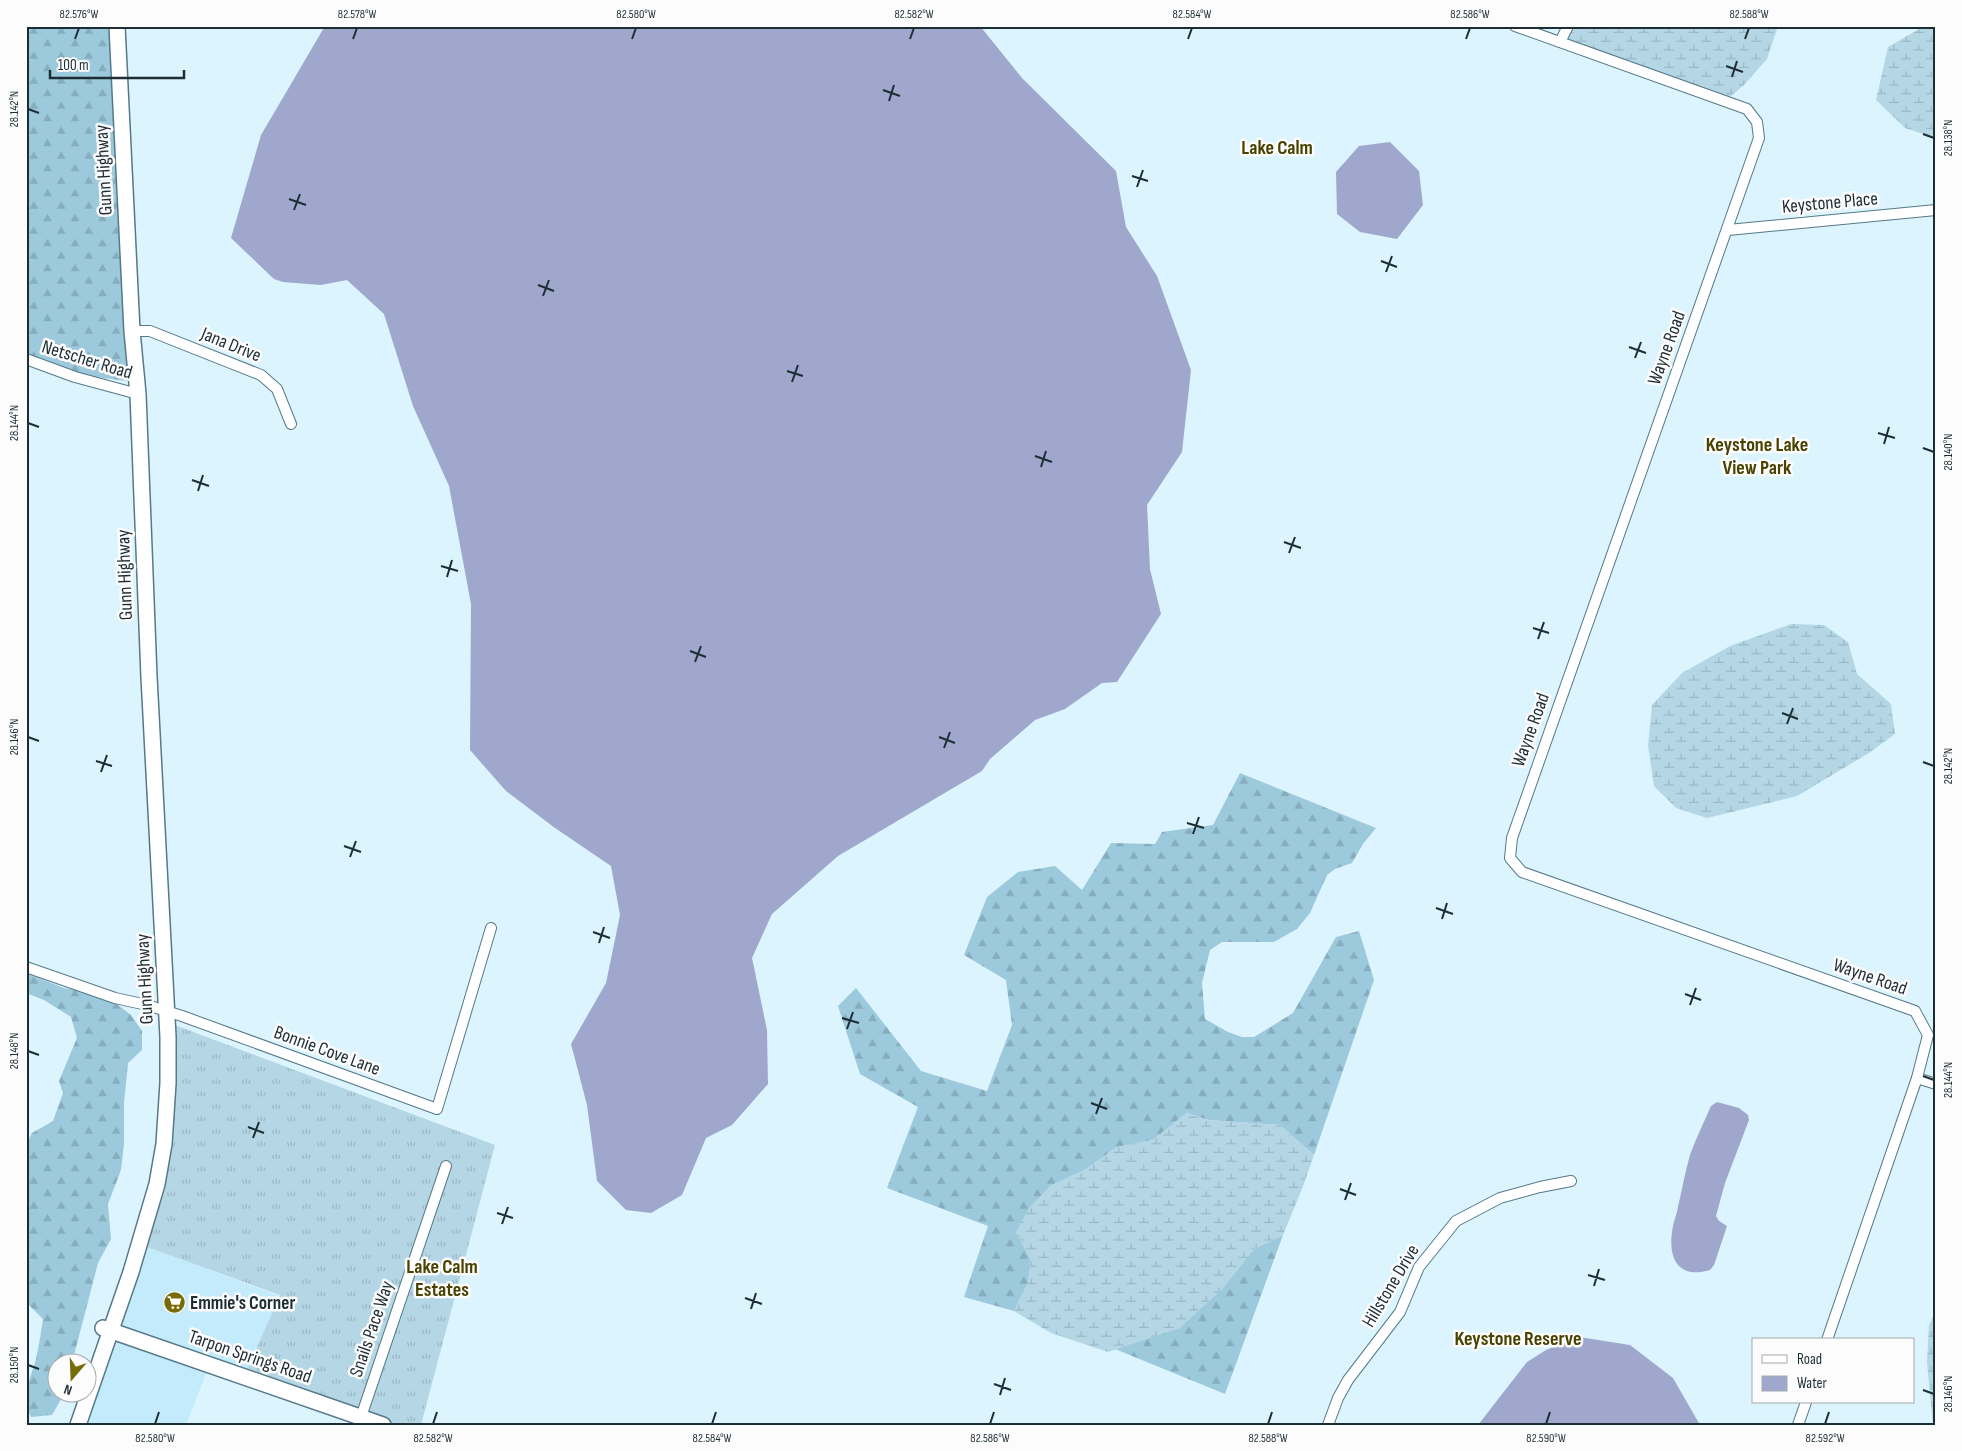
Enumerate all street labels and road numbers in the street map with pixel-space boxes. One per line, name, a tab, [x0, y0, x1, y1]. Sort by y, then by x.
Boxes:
street label: Gunn Highway	[90, 124, 118, 216]
street label: Keystone Place	[1781, 187, 1879, 219]
street label: Wayne Road	[1643, 308, 1691, 388]
street label: Jana Drive	[197, 322, 264, 367]
street label: Netscher Road	[39, 335, 135, 385]
street label: Gunn Highway	[112, 529, 138, 621]
street label: Wayne Road	[1507, 690, 1555, 770]
street label: Gunn Highway	[131, 933, 159, 1025]
street label: Wayne Road	[1830, 954, 1910, 1000]
street label: Bonnie Cove Lane	[271, 1021, 383, 1081]
street label: Hillstone Drive	[1357, 1240, 1425, 1332]
street label: Snails Pace Way	[345, 1277, 399, 1380]
street label: Tarpon Springs Road	[186, 1325, 314, 1389]

